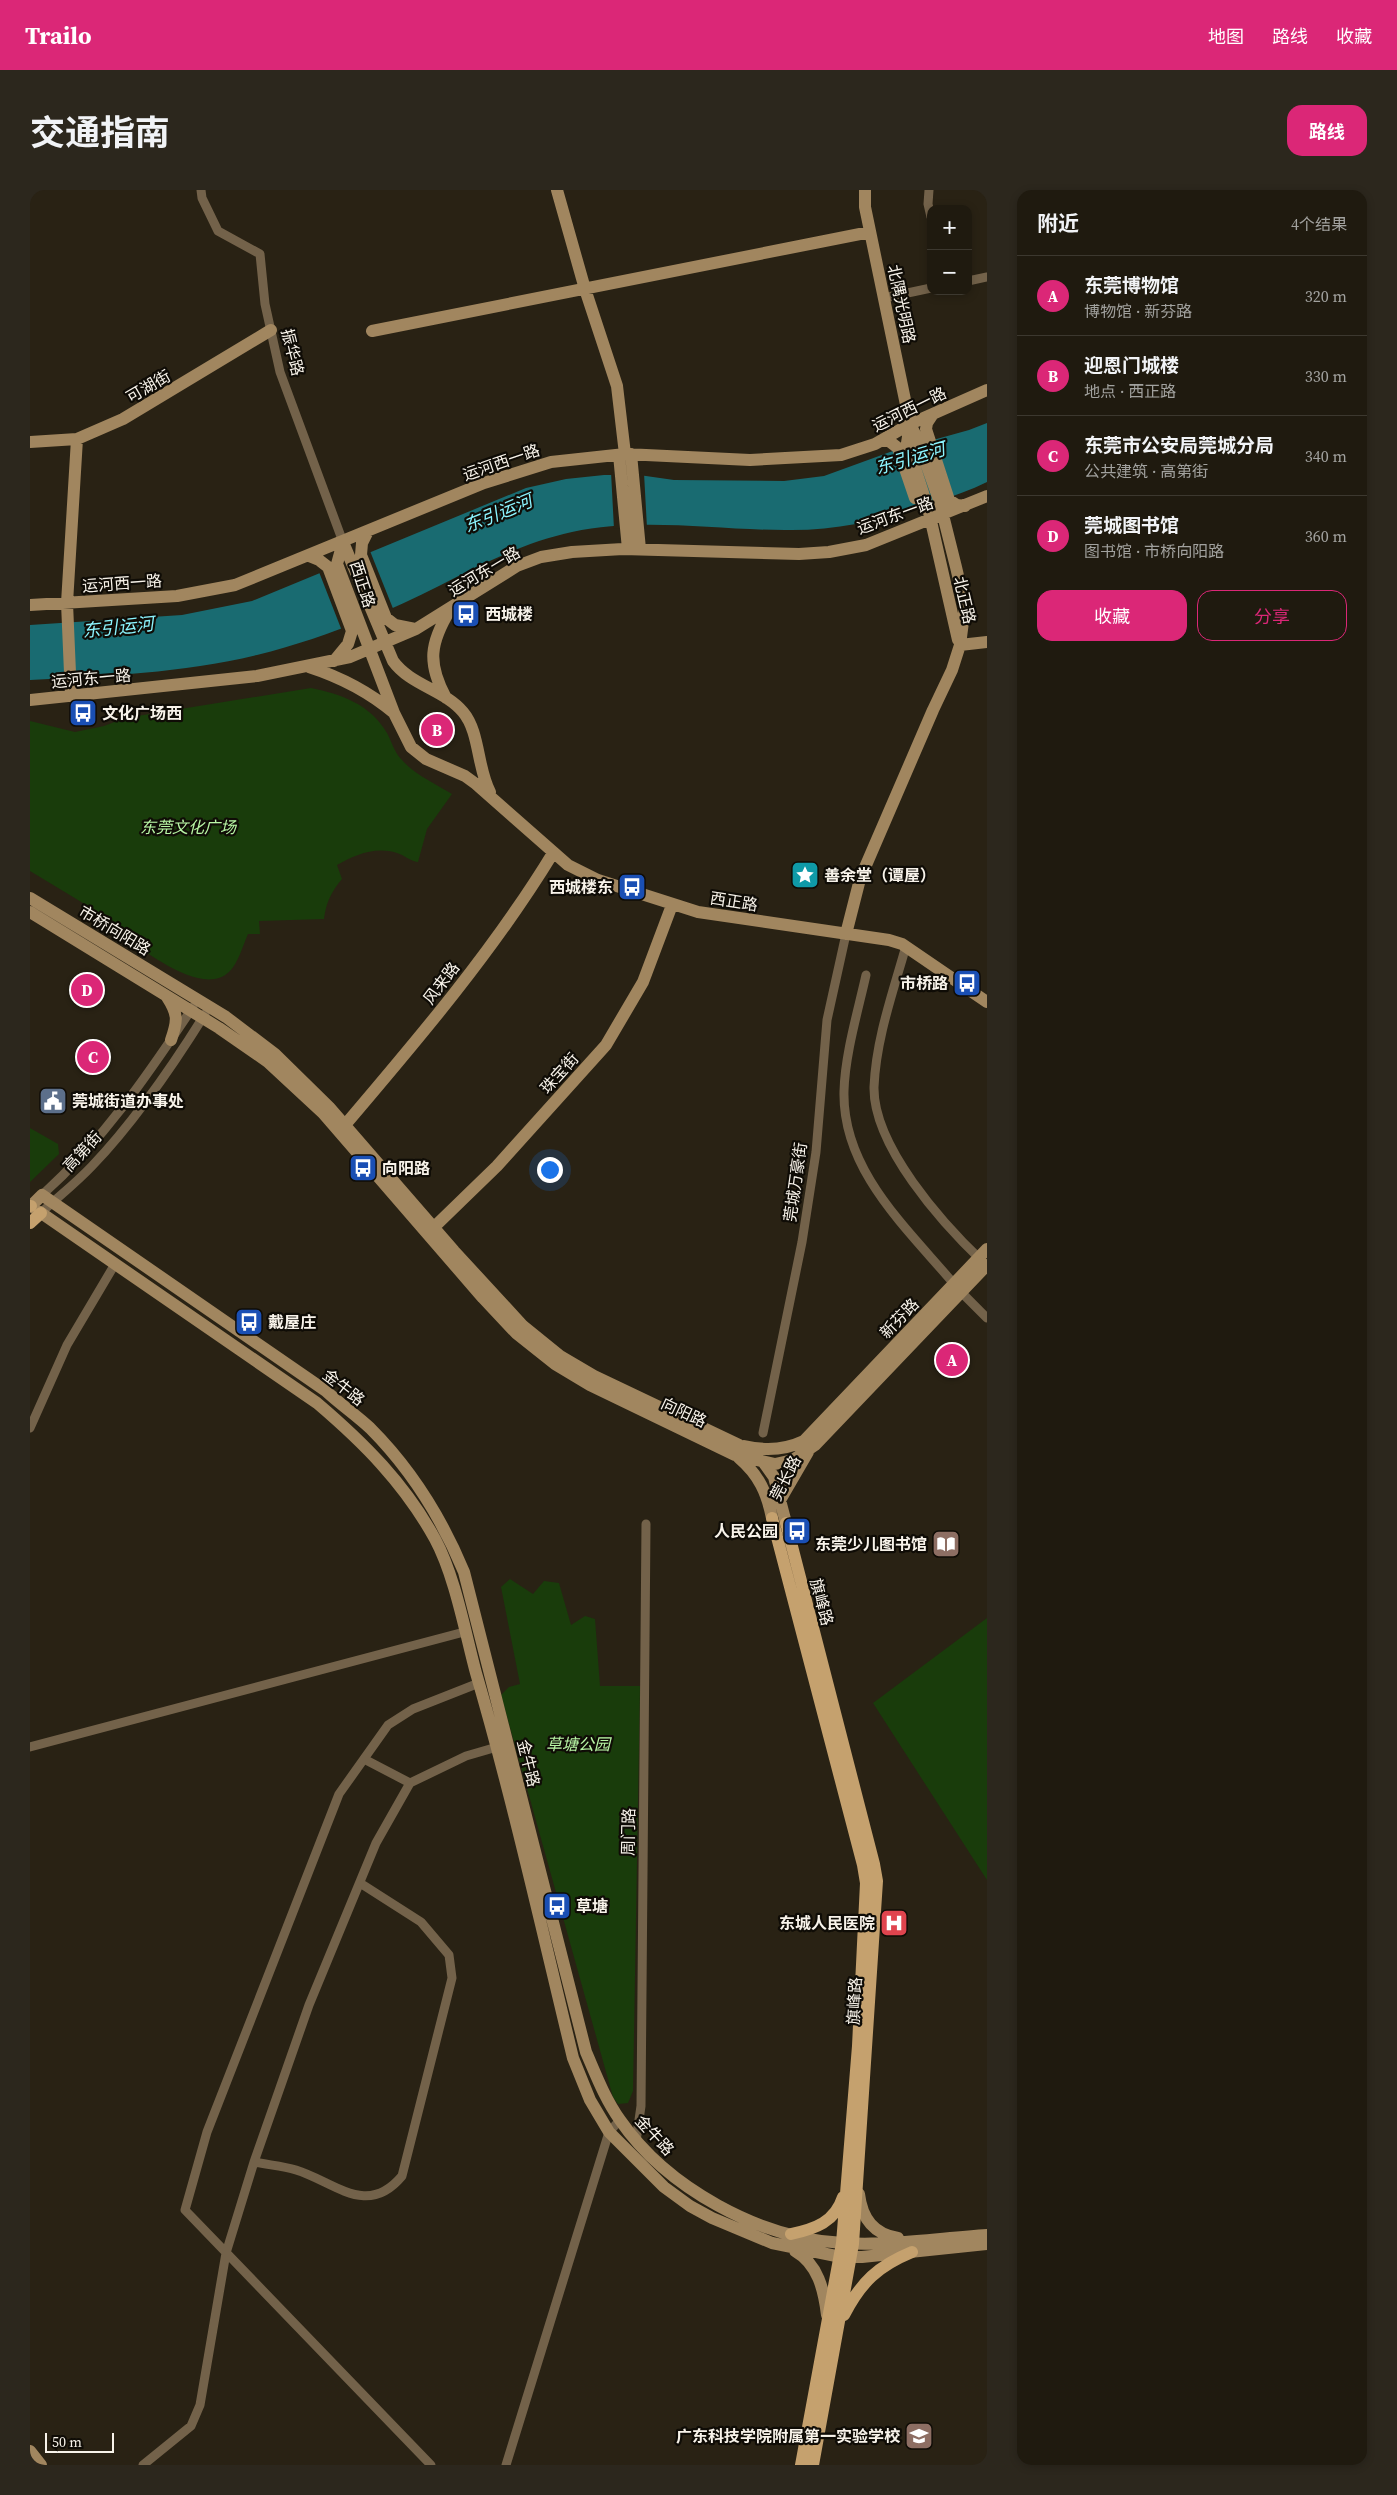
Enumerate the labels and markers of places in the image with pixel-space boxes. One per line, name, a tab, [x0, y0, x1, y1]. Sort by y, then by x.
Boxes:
bus stop icon: 西城楼	[451, 599, 481, 629]
place label: 西城楼	[485, 603, 533, 625]
bus stop icon: 文化广场西	[68, 698, 98, 728]
place label: 文化广场西	[102, 702, 182, 724]
pin: B	[421, 711, 453, 749]
place icon: 善余堂（谭屋）	[790, 860, 820, 890]
place label: 善余堂（谭屋）	[824, 864, 936, 886]
bus stop icon: 西城楼东	[617, 872, 647, 902]
place label: 西城楼东	[549, 876, 613, 898]
bus stop icon: 市桥路	[952, 968, 982, 998]
pin: D	[71, 971, 103, 1009]
place label: 市桥路	[900, 972, 948, 994]
pin: C	[77, 1038, 109, 1076]
public building icon: 莞城街道办事处	[38, 1086, 68, 1116]
place label: 莞城街道办事处	[72, 1090, 184, 1112]
bus stop icon: 向阳路	[348, 1153, 378, 1183]
place label: 向阳路	[382, 1157, 430, 1179]
bus stop icon: 戴屋庄	[234, 1307, 264, 1337]
place label: 戴屋庄	[268, 1311, 316, 1333]
pin: A	[936, 1341, 968, 1379]
bus stop icon: 人民公园	[782, 1516, 812, 1546]
place label: 人民公园	[714, 1520, 778, 1542]
library icon: 东莞少儿图书馆	[931, 1529, 961, 1559]
place label: 东莞少儿图书馆	[815, 1533, 927, 1555]
bus stop icon: 草塘	[542, 1891, 572, 1921]
place label: 草塘	[576, 1895, 608, 1917]
hospital icon: 东城人民医院	[879, 1908, 909, 1938]
place label: 东城人民医院	[779, 1912, 875, 1934]
school or university icon: 广东科技学院附属第一实验学校	[904, 2421, 934, 2451]
place label: 广东科技学院附属第一实验学校	[676, 2425, 901, 2447]

